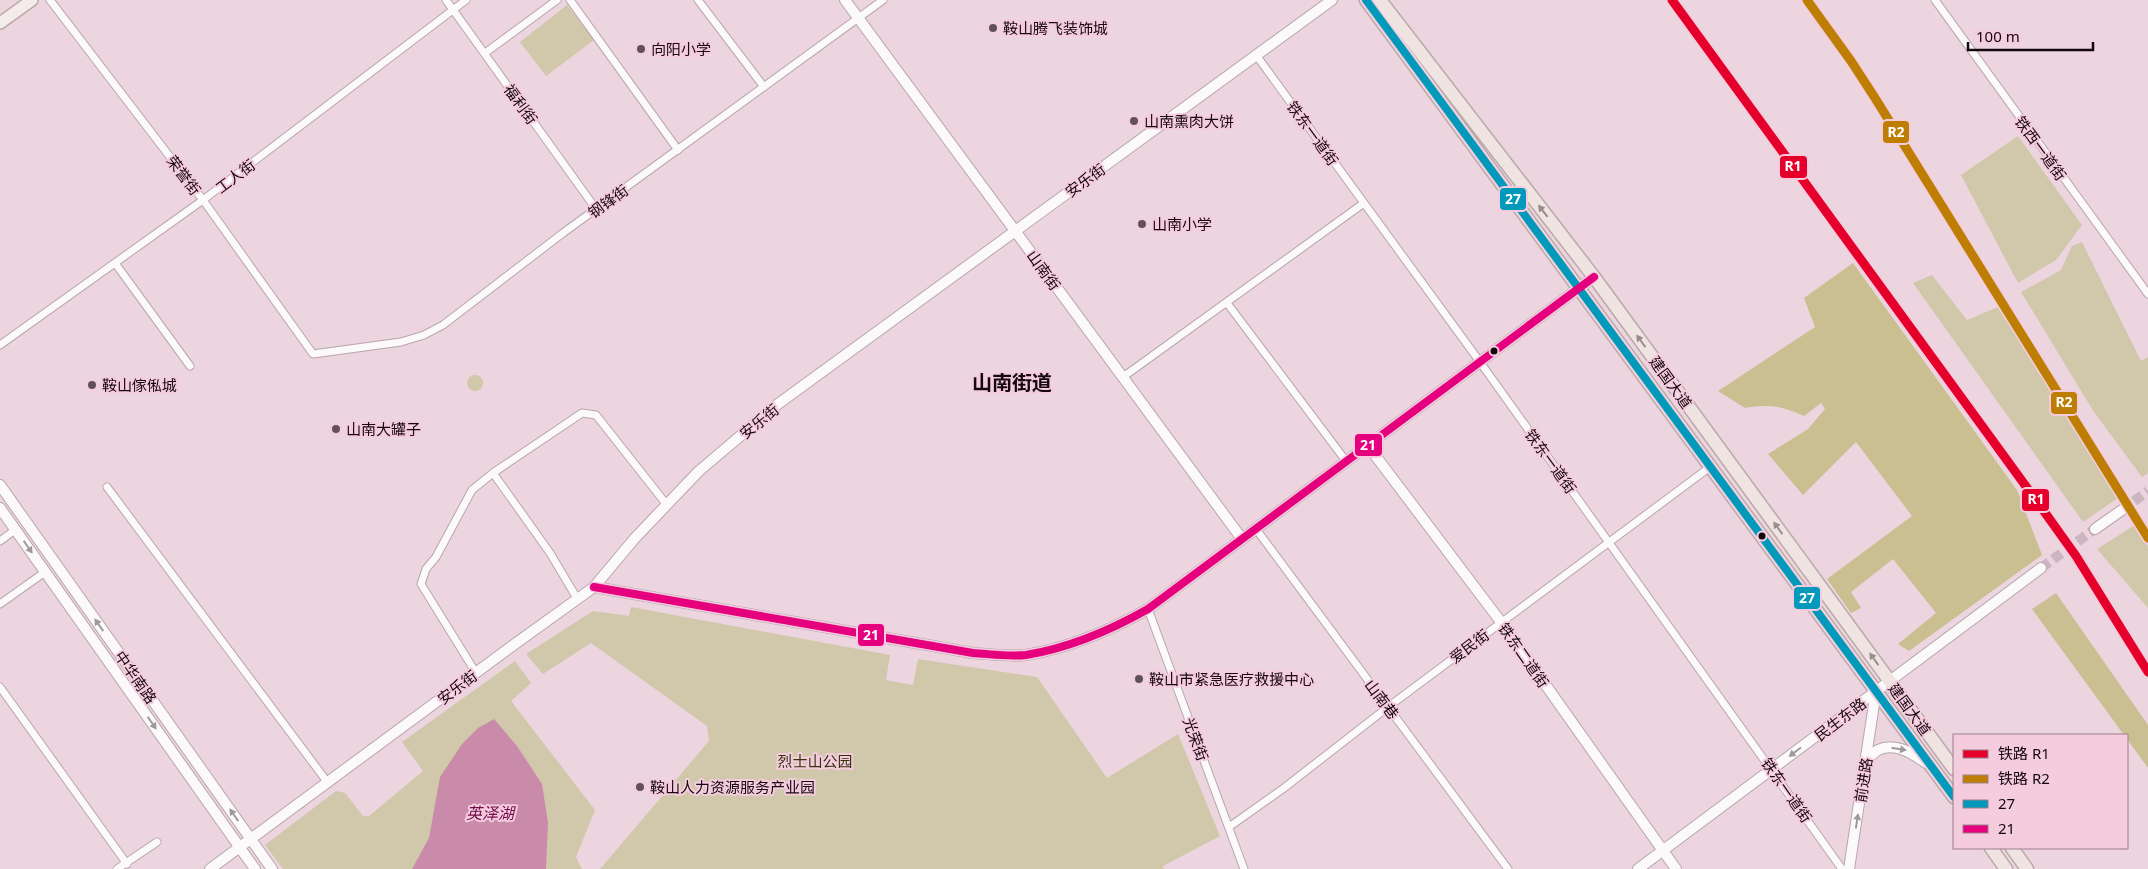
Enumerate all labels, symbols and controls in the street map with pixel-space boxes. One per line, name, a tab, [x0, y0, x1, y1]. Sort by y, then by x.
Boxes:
place label: 鞍山腾飞装饰城	[1003, 18, 1108, 38]
scale bar	[1968, 20, 2093, 52]
marker: 鞍山腾飞装饰城	[987, 22, 999, 34]
text: 100 m	[1976, 26, 2020, 46]
place label: 向阳小学	[651, 39, 711, 59]
marker: 向阳小学	[635, 43, 647, 55]
street label: 福利街	[500, 80, 542, 128]
street label: 铁东一道街	[1283, 97, 1343, 169]
place label: 山南熏肉大饼	[1144, 111, 1234, 131]
street label: 铁西一道街	[2011, 112, 2071, 184]
marker: 山南熏肉大饼	[1128, 115, 1140, 127]
line badge: R2	[1882, 120, 1910, 144]
text: R2	[1887, 122, 1905, 141]
street label: 荣誉街	[162, 151, 206, 199]
street label: 工人街	[211, 154, 259, 198]
line badge: R1	[1779, 155, 1808, 179]
text: R1	[1784, 156, 1802, 175]
street label: 安乐街	[1061, 159, 1109, 201]
street label: 钢锋街	[584, 180, 632, 222]
line badge: 27	[1499, 187, 1527, 211]
text: 27	[1505, 189, 1521, 208]
one-way arrow	[1537, 205, 1548, 218]
place label: 山南小学	[1152, 214, 1212, 234]
marker: 山南小学	[1136, 218, 1148, 230]
street label: 山南街	[1023, 246, 1065, 294]
one-way arrow	[1635, 335, 1646, 348]
unlabelled marker	[1489, 346, 1499, 356]
street label: 建国大道	[1645, 352, 1697, 412]
district label: 山南街道	[972, 369, 1052, 396]
place label: 鞍山傢俬城	[102, 375, 177, 395]
marker: 鞍山傢俬城	[86, 379, 98, 391]
line badge: R2	[2050, 391, 2078, 415]
text: R2	[2055, 392, 2073, 411]
street label: 安乐街	[735, 399, 783, 443]
place label: 山南大罐子	[346, 419, 421, 439]
marker: 山南大罐子	[330, 423, 342, 435]
street label: 铁东一道街	[1521, 425, 1581, 497]
line badge: 21	[1354, 433, 1383, 457]
text: 21	[1360, 435, 1376, 454]
line badge: R1	[2021, 488, 2050, 512]
text: R1	[2027, 489, 2045, 508]
one-way arrow	[1773, 521, 1783, 535]
unlabelled marker	[1757, 531, 1767, 541]
one-way arrow	[23, 541, 33, 554]
line badge: 27	[1793, 586, 1821, 610]
text: 27	[1799, 588, 1815, 607]
one-way arrow	[95, 619, 105, 632]
street label: 铁东二道街	[1494, 619, 1554, 691]
line badge: 21	[857, 623, 885, 647]
street label: 爱民街	[1445, 624, 1493, 668]
text: 21	[863, 625, 879, 644]
street label: 中华南路	[111, 647, 161, 707]
one-way arrow	[1869, 652, 1879, 666]
street label: 安乐街	[433, 665, 481, 709]
place label: 鞍山市紧急医疗救援中心	[1149, 669, 1314, 689]
marker: 鞍山市紧急医疗救援中心	[1133, 673, 1145, 685]
street label: 山南巷	[1360, 675, 1404, 723]
street label: 建国大道	[1884, 679, 1936, 739]
street label: 民生东路	[1810, 693, 1870, 745]
street label: 光荣街	[1179, 714, 1213, 764]
one-way arrow	[147, 716, 157, 730]
legend	[1953, 734, 2128, 849]
text: 铁路 R1	[1998, 743, 2050, 763]
one-way arrow	[1891, 746, 1907, 754]
one-way arrow	[1788, 747, 1802, 757]
park label: 烈士山公园	[777, 751, 853, 771]
street label: 铁东一道街	[1757, 754, 1817, 826]
street label: 前进路	[1850, 756, 1876, 804]
text: 铁路 R2	[1998, 768, 2050, 788]
place label: 鞍山人力资源服务产业园	[650, 777, 815, 797]
marker: 鞍山人力资源服务产业园	[634, 781, 646, 793]
text: 27	[1998, 793, 2015, 813]
water label: 英泽湖	[466, 802, 517, 824]
one-way arrow	[229, 808, 239, 822]
one-way arrow	[1853, 812, 1861, 828]
text: 21	[1998, 818, 2015, 838]

